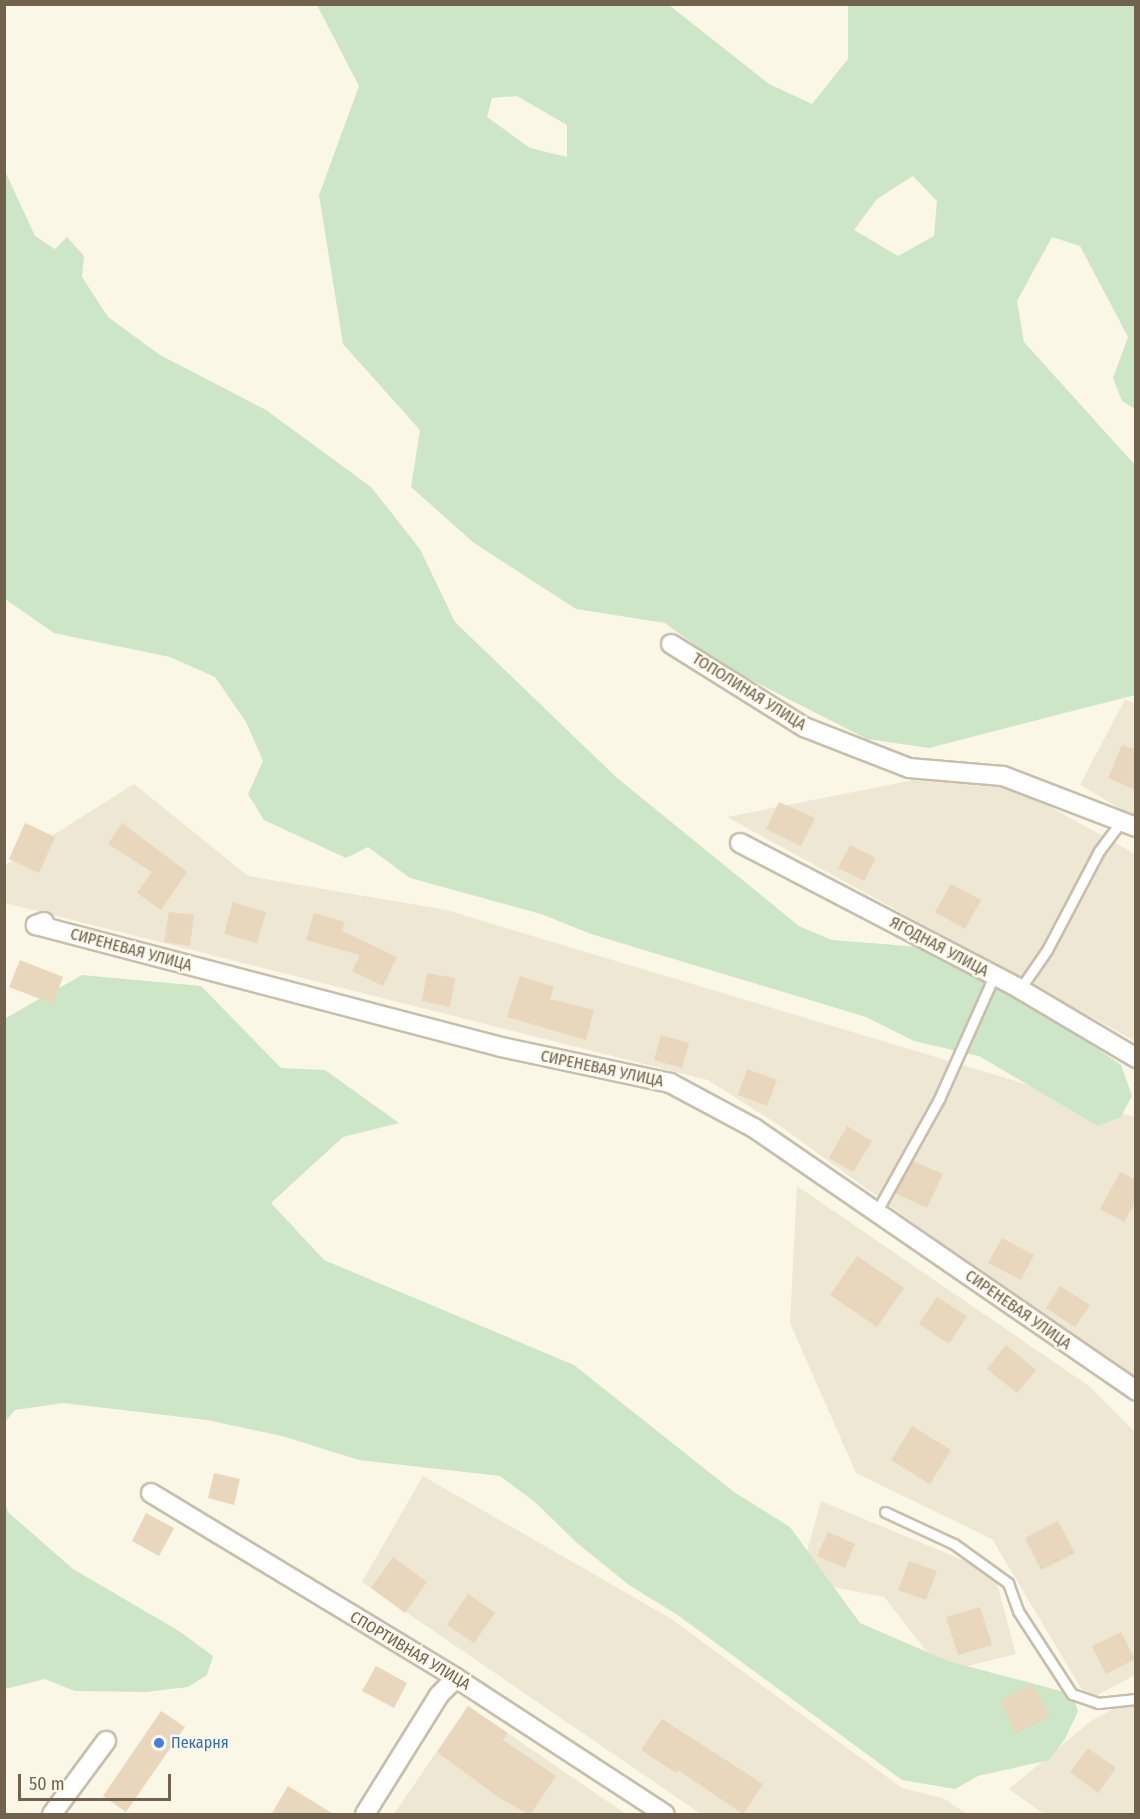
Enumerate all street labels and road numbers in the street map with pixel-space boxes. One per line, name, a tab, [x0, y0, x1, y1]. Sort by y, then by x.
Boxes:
street label: ТОПОЛИНАЯ УЛИЦА	[689, 649, 809, 735]
street label: ЯГОДНАЯ УЛИЦА	[886, 913, 992, 981]
street label: СИРЕНЕВАЯ УЛИЦА	[68, 925, 194, 975]
street label: СИРЕНЕВАЯ УЛИЦА	[539, 1047, 665, 1091]
street label: СИРЕНЕВАЯ УЛИЦА	[961, 1266, 1075, 1354]
street label: СПОРТИВНАЯ УЛИЦА	[346, 1607, 474, 1695]

